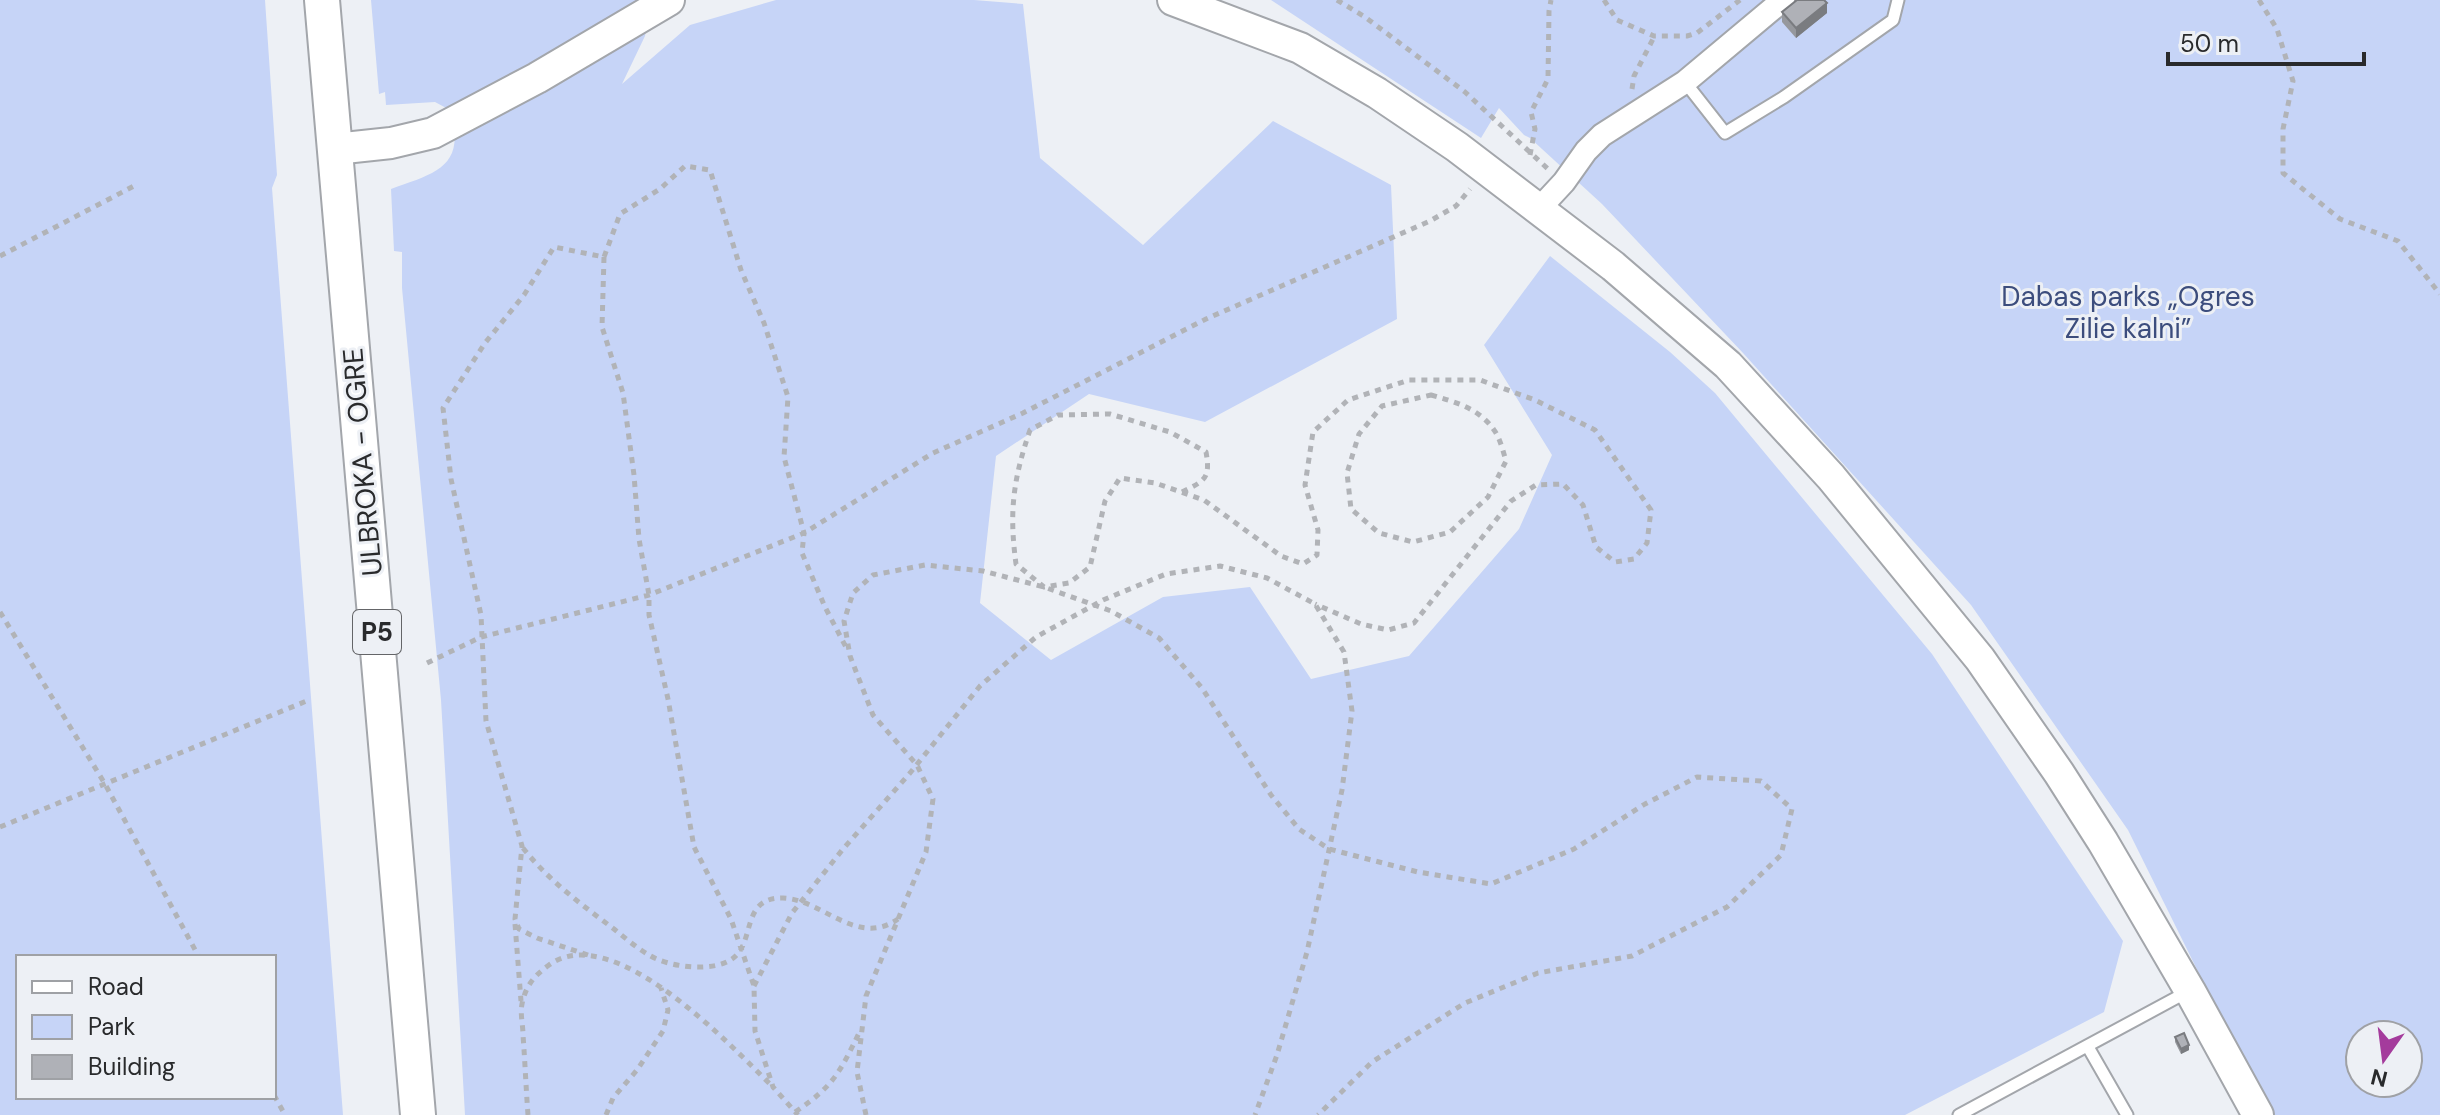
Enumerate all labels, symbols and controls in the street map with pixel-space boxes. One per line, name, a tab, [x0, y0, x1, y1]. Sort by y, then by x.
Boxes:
scale bar	[2168, 16, 2364, 66]
text: 50 m	[2180, 28, 2239, 59]
park label: Dabas parks „Ogres Zilie kalni”	[2001, 278, 2255, 347]
street label: ULBROKA - OGRE	[334, 346, 391, 577]
road number: P5	[353, 610, 401, 654]
legend	[16, 955, 276, 1099]
text: Road	[88, 971, 144, 1002]
text: Park	[88, 1011, 135, 1042]
north arrow	[2344, 1019, 2424, 1099]
text: Building	[88, 1051, 175, 1082]
text: N	[2368, 1062, 2391, 1094]

